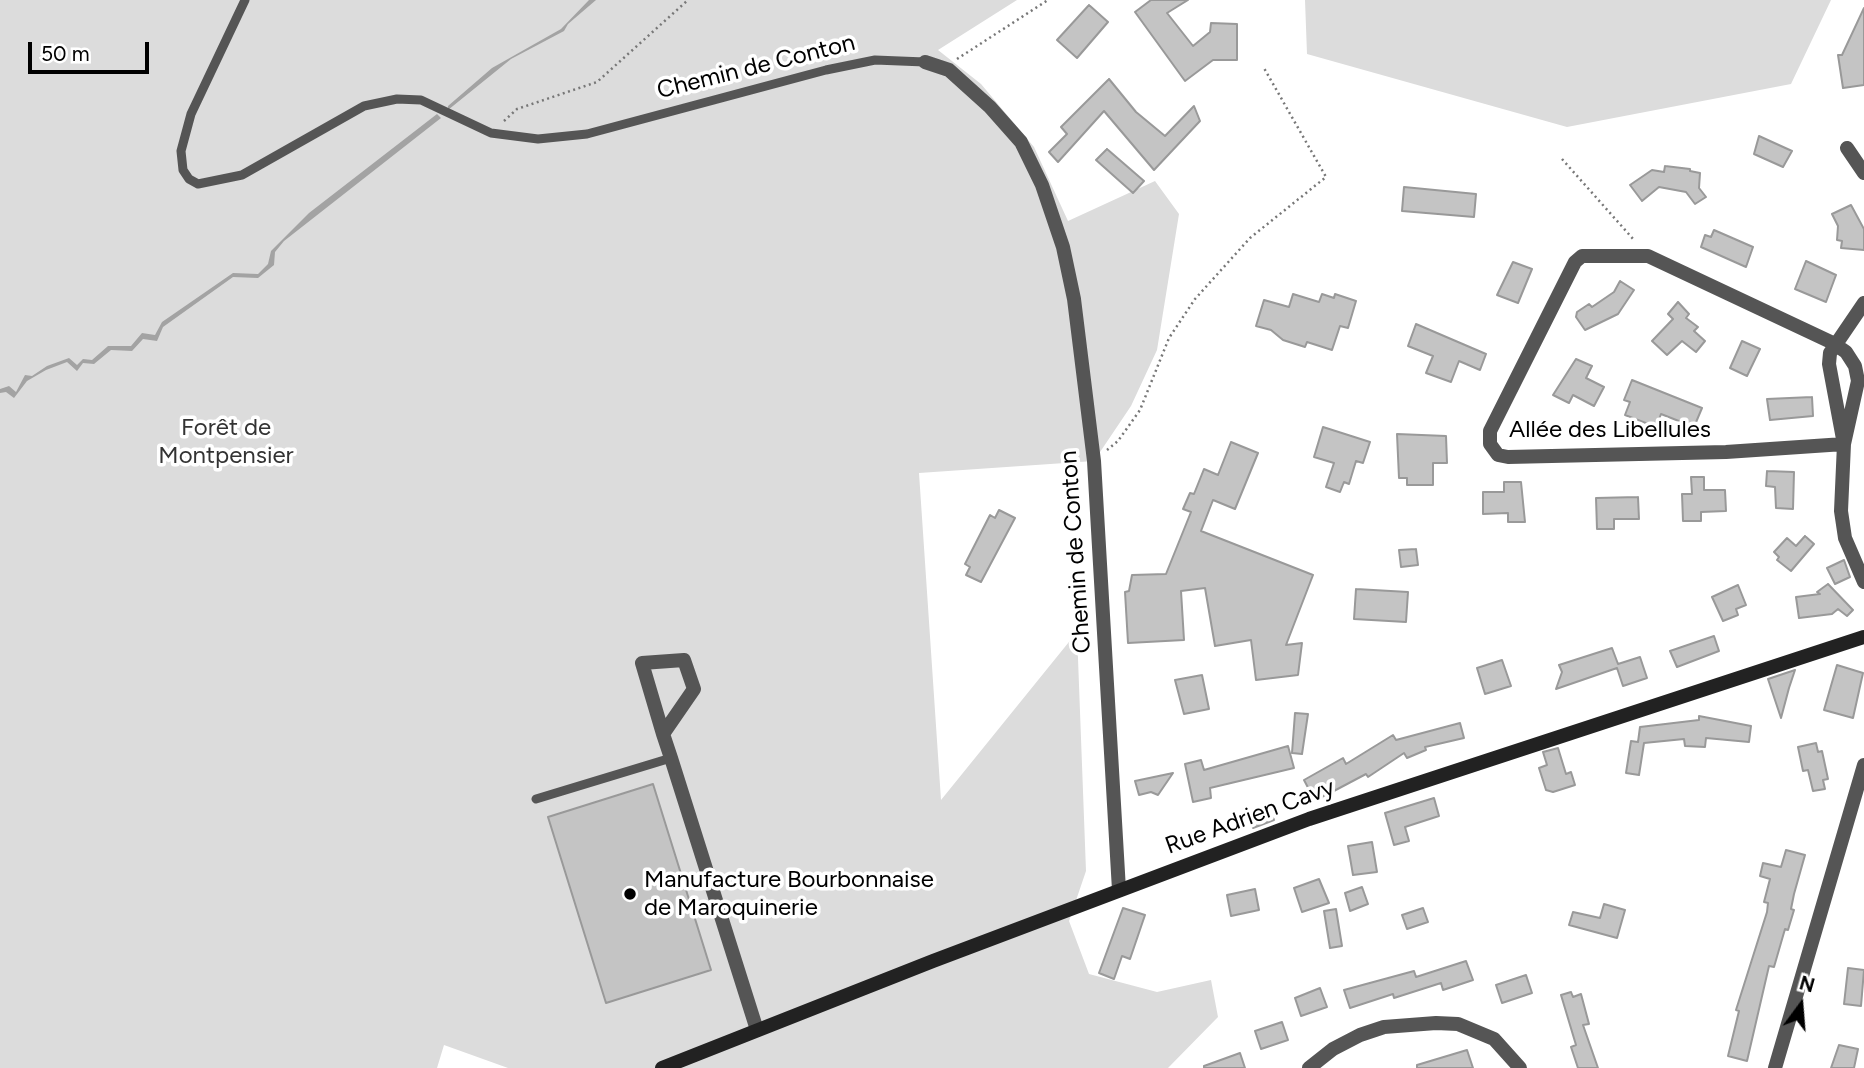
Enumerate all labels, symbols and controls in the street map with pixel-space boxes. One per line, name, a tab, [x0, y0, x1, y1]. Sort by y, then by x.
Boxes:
scale bar	[32, 28, 152, 72]
street label: Chemin de Conton	[654, 28, 858, 106]
text: 50 m	[41, 41, 90, 66]
park label: Forêt de Montpensier	[158, 414, 294, 470]
street label: Allée des Libellules	[1509, 416, 1711, 444]
street label: Chemin de Conton	[1055, 450, 1097, 654]
street label: Rue Adrien Cavy	[1161, 773, 1339, 861]
place label: Manufacture Bourbonnaise de Maroquinerie	[644, 866, 934, 922]
marker: Manufacture Bourbonnaise de Maroquinerie	[622, 886, 638, 902]
north arrow	[1766, 970, 1836, 1040]
text: N	[1797, 971, 1817, 997]

